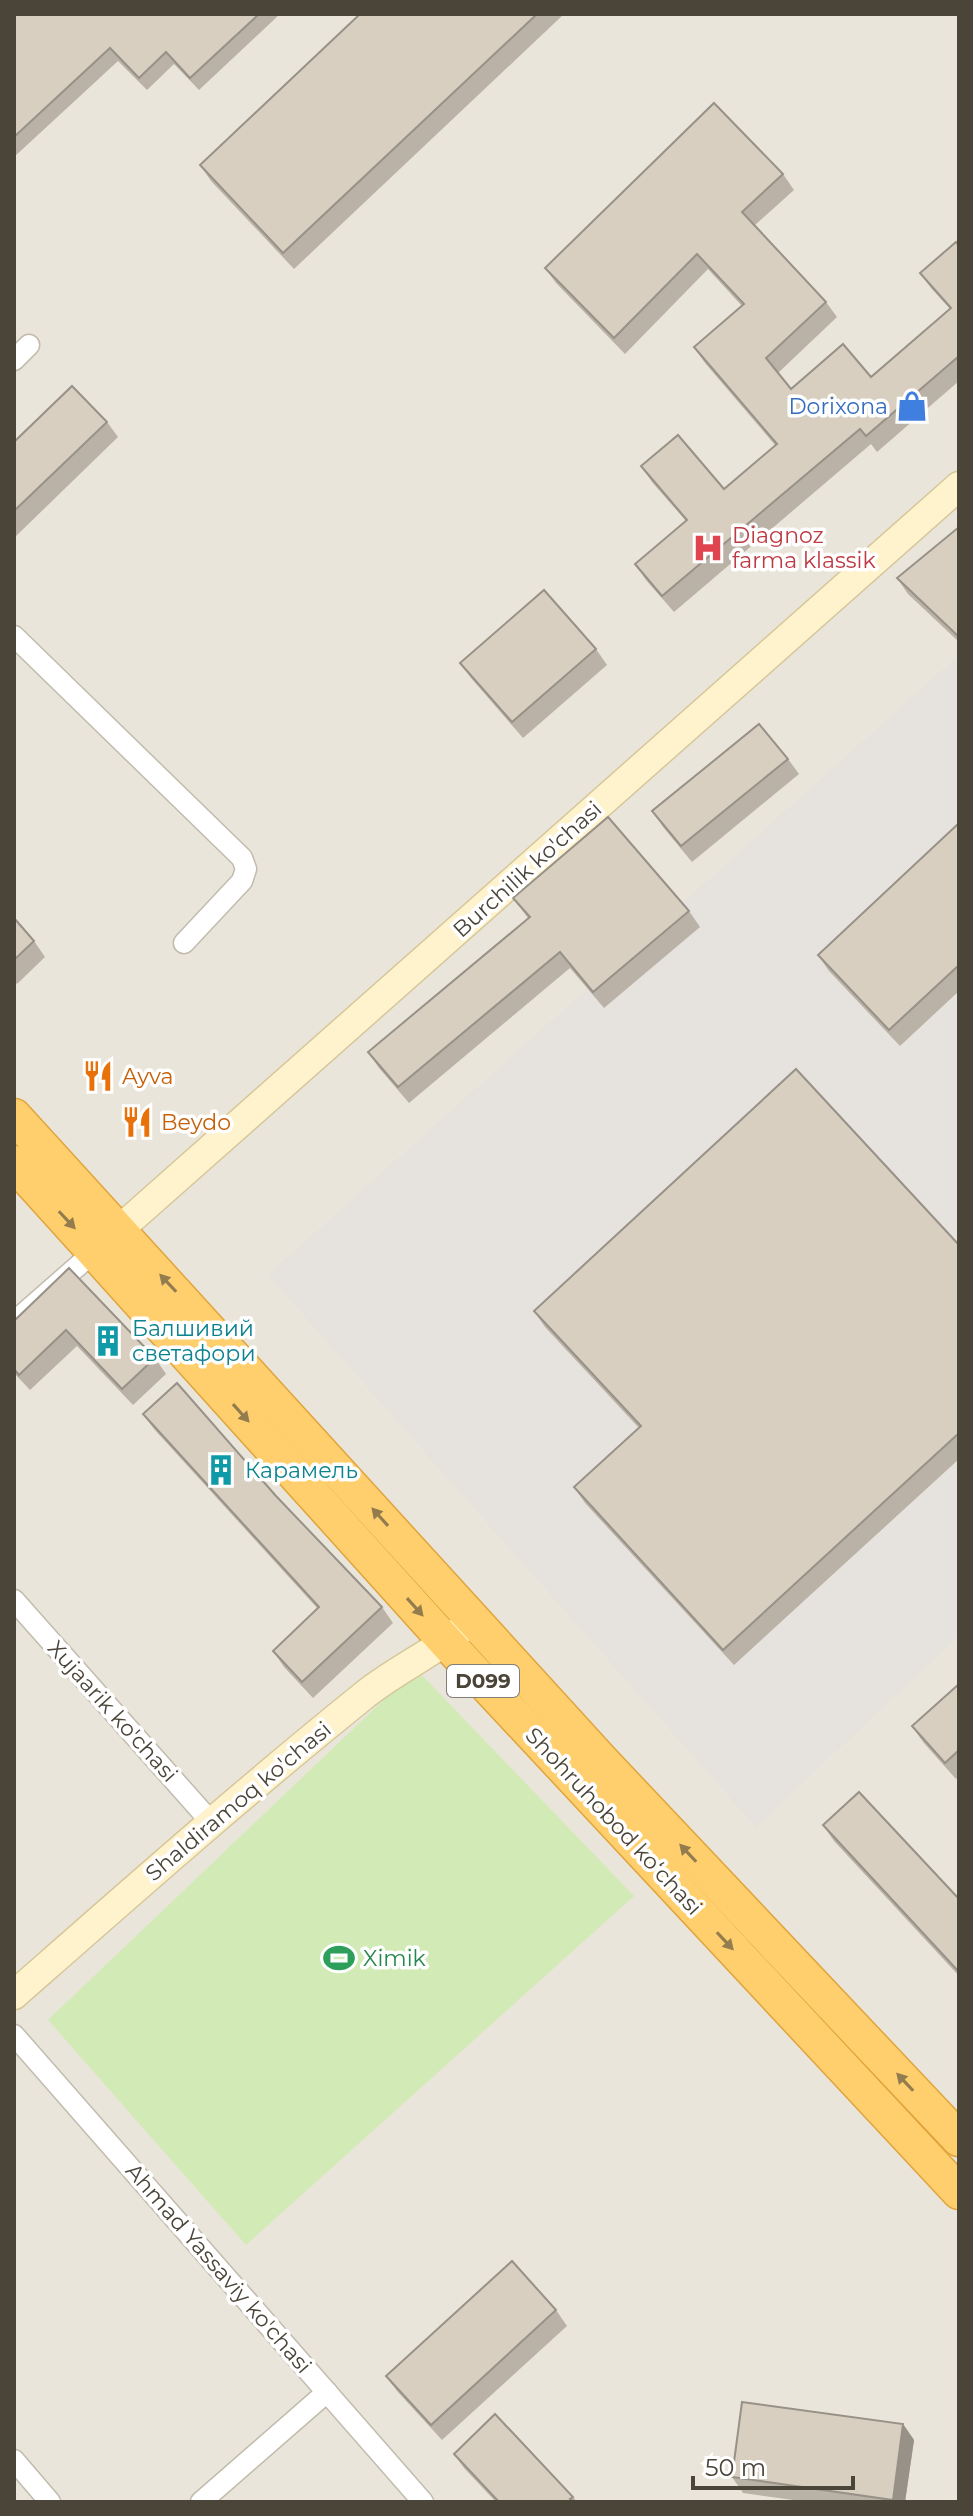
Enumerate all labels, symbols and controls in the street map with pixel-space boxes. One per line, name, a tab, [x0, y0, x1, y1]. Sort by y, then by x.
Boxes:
shop icon: Dorixona	[895, 389, 929, 423]
place label: Dorixona	[788, 393, 888, 420]
place label: Diagnoz farma klassik	[732, 522, 876, 574]
hospital icon: Diagnoz farma klassik	[691, 531, 725, 565]
street label: Burchilik ko'chasi	[447, 796, 607, 943]
restaurant icon: Ayva	[81, 1059, 115, 1093]
place label: Ayva	[122, 1063, 174, 1090]
restaurant icon: Beydo	[120, 1105, 154, 1139]
place label: Beydo	[161, 1109, 231, 1136]
one-way arrow	[57, 1211, 75, 1230]
one-way arrow	[159, 1273, 177, 1292]
place label: Балшивий светафори	[132, 1315, 256, 1367]
building icon: Балшивий светафори	[91, 1324, 125, 1358]
one-way arrow	[232, 1403, 249, 1423]
building icon: Карамель	[204, 1453, 238, 1487]
place label: Карамель	[245, 1457, 358, 1484]
one-way arrow	[371, 1508, 389, 1527]
one-way arrow	[405, 1597, 423, 1616]
street label: Xujaarik ko'chasi	[42, 1635, 183, 1788]
road number: D099	[447, 1665, 519, 1697]
street label: Shaldiramoq ko'chasi	[140, 1716, 337, 1887]
street label: Shohruhobod koʻchasi	[520, 1722, 708, 1921]
one-way arrow	[680, 1844, 698, 1863]
one-way arrow	[716, 1931, 734, 1950]
sports icon: Ximik	[322, 1941, 356, 1975]
place label: Ximik	[363, 1945, 427, 1972]
one-way arrow	[897, 2073, 915, 2092]
street label: Ahmad Yassaviy ko'chasi	[120, 2158, 317, 2379]
scale bar	[693, 2440, 853, 2490]
text: 50 m	[705, 2453, 766, 2482]

